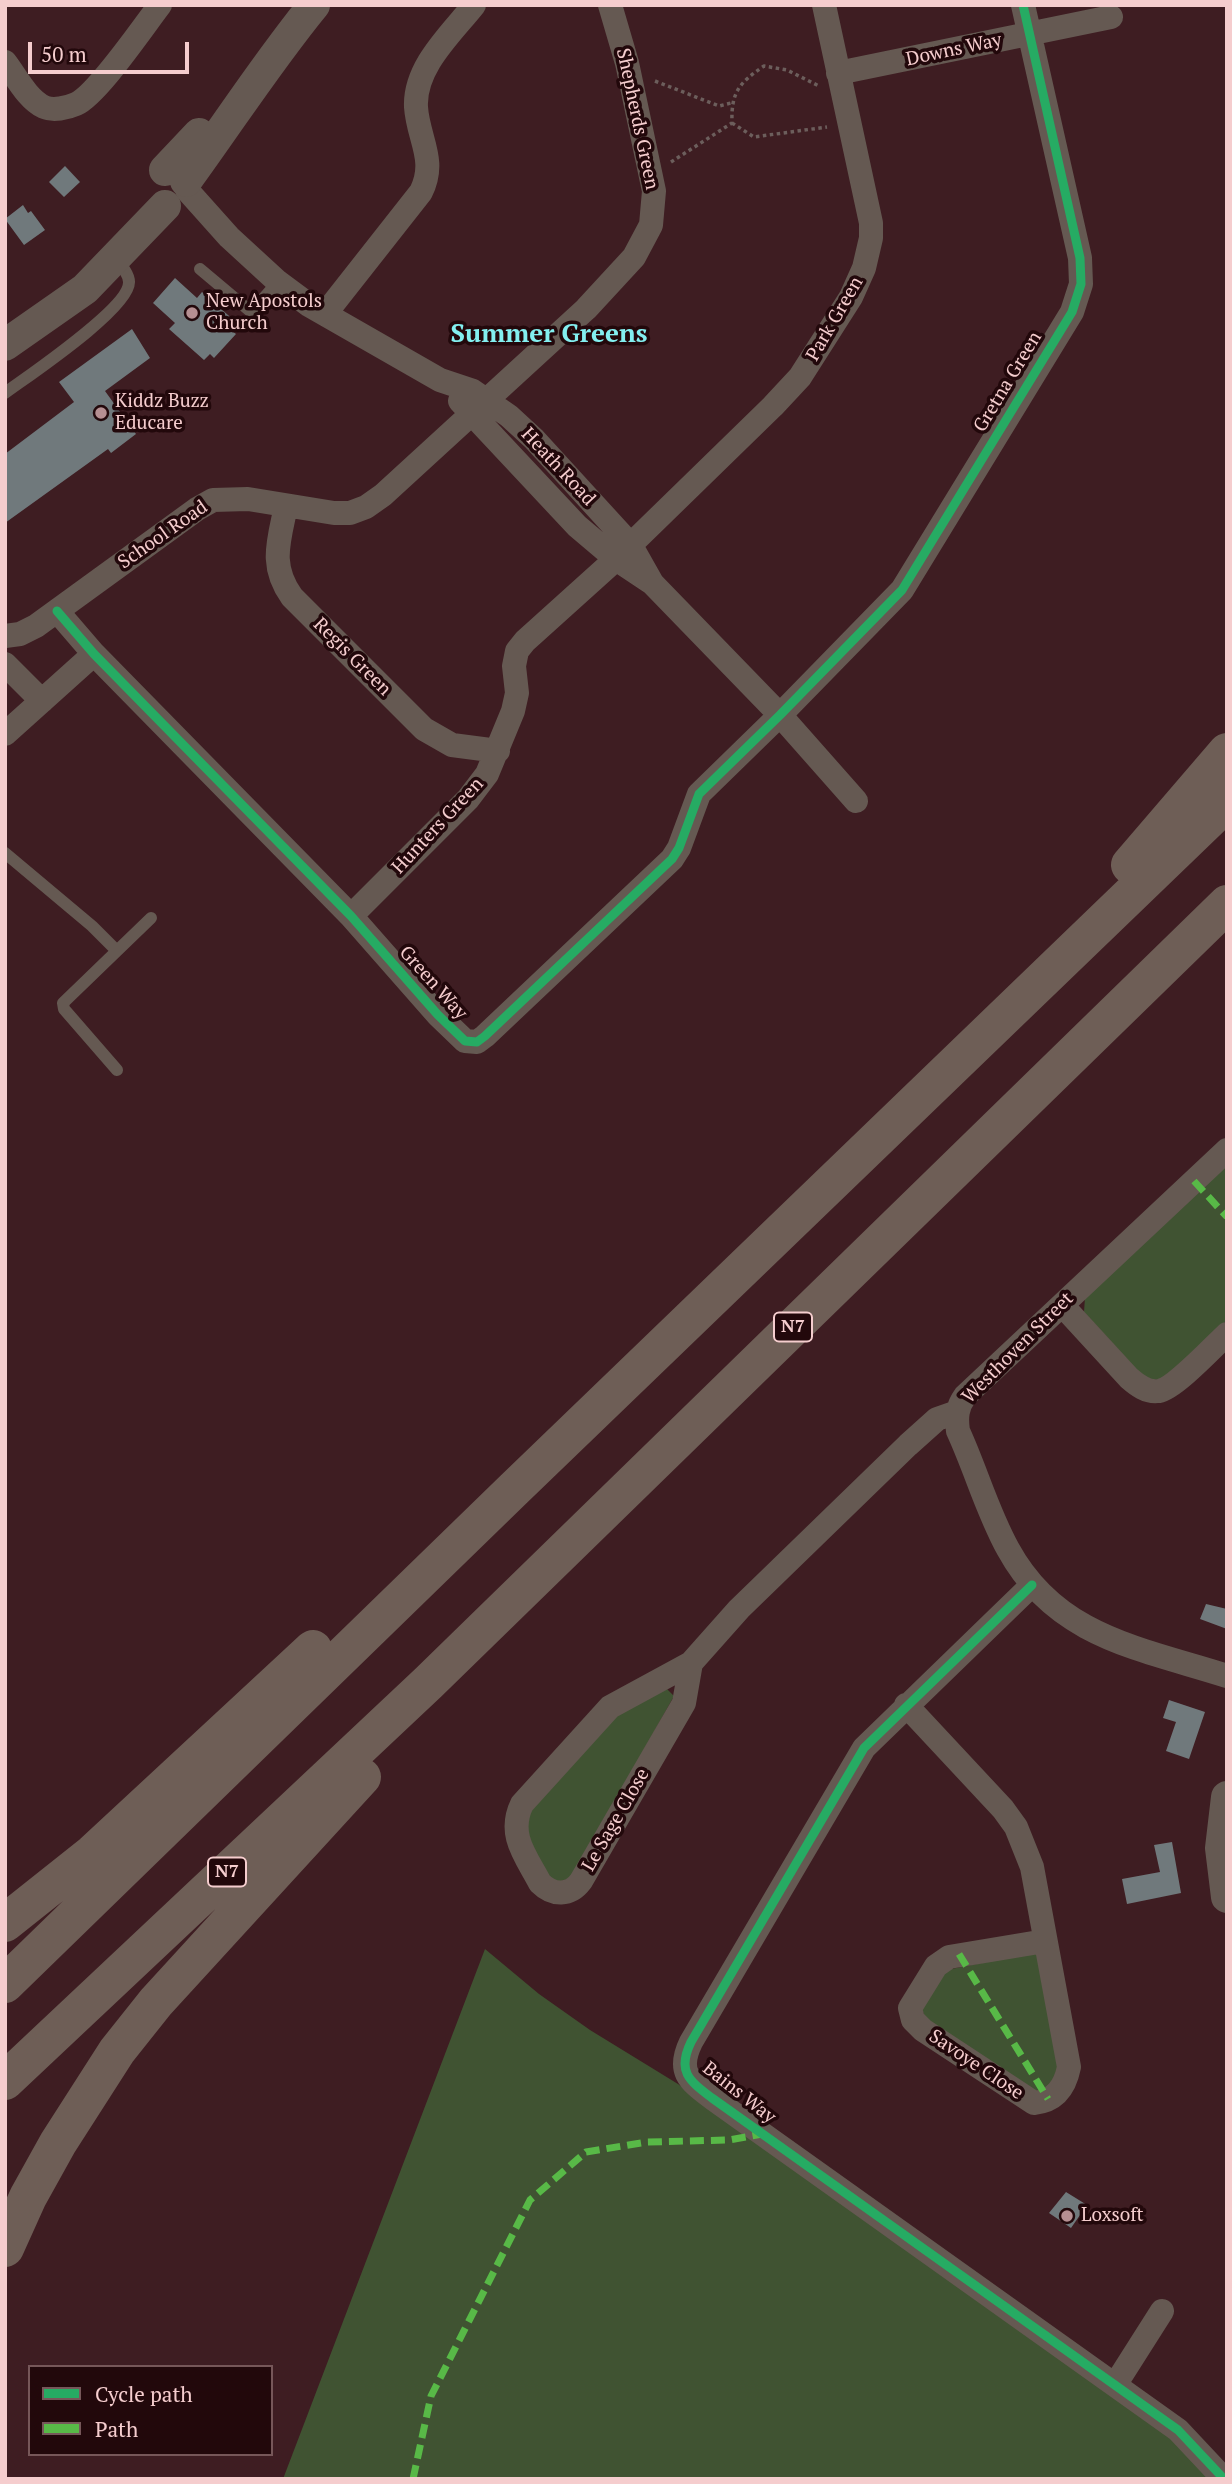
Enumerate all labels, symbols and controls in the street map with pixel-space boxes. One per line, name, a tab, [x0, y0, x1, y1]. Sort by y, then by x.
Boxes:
scale bar	[32, 28, 192, 72]
street label: Downs Way	[904, 29, 1004, 71]
text: 50 m	[41, 40, 87, 68]
street label: Shepherds Green	[611, 46, 663, 192]
street label: Park Green	[802, 273, 868, 365]
place label: New Apostols Church	[206, 291, 322, 335]
marker: New Apostols Church	[184, 305, 200, 321]
district label: Summer Greens	[451, 319, 647, 351]
street label: Gretna Green	[969, 328, 1047, 436]
place label: Kiddz Buzz Educare	[115, 391, 209, 435]
marker: Kiddz Buzz Educare	[93, 405, 109, 421]
street label: Heath Road	[516, 423, 600, 511]
street label: School Road	[114, 496, 212, 574]
street label: Regis Green	[308, 613, 396, 701]
street label: Hunters Green	[388, 773, 488, 879]
street label: Green Way	[394, 942, 472, 1024]
street label: Westhoven Street	[958, 1288, 1078, 1408]
road number: N7	[774, 1312, 812, 1342]
street label: Le Sage Close	[577, 1765, 655, 1875]
road number: N7	[208, 1858, 246, 1886]
street label: Savoye Close	[924, 2025, 1028, 2105]
street label: Bains Way	[698, 2057, 780, 2129]
place label: Loxsoft	[1081, 2205, 1144, 2227]
marker: Loxsoft	[1059, 2208, 1075, 2224]
legend	[28, 2365, 273, 2456]
text: Cycle path	[95, 2380, 193, 2408]
text: Path	[95, 2415, 138, 2443]

